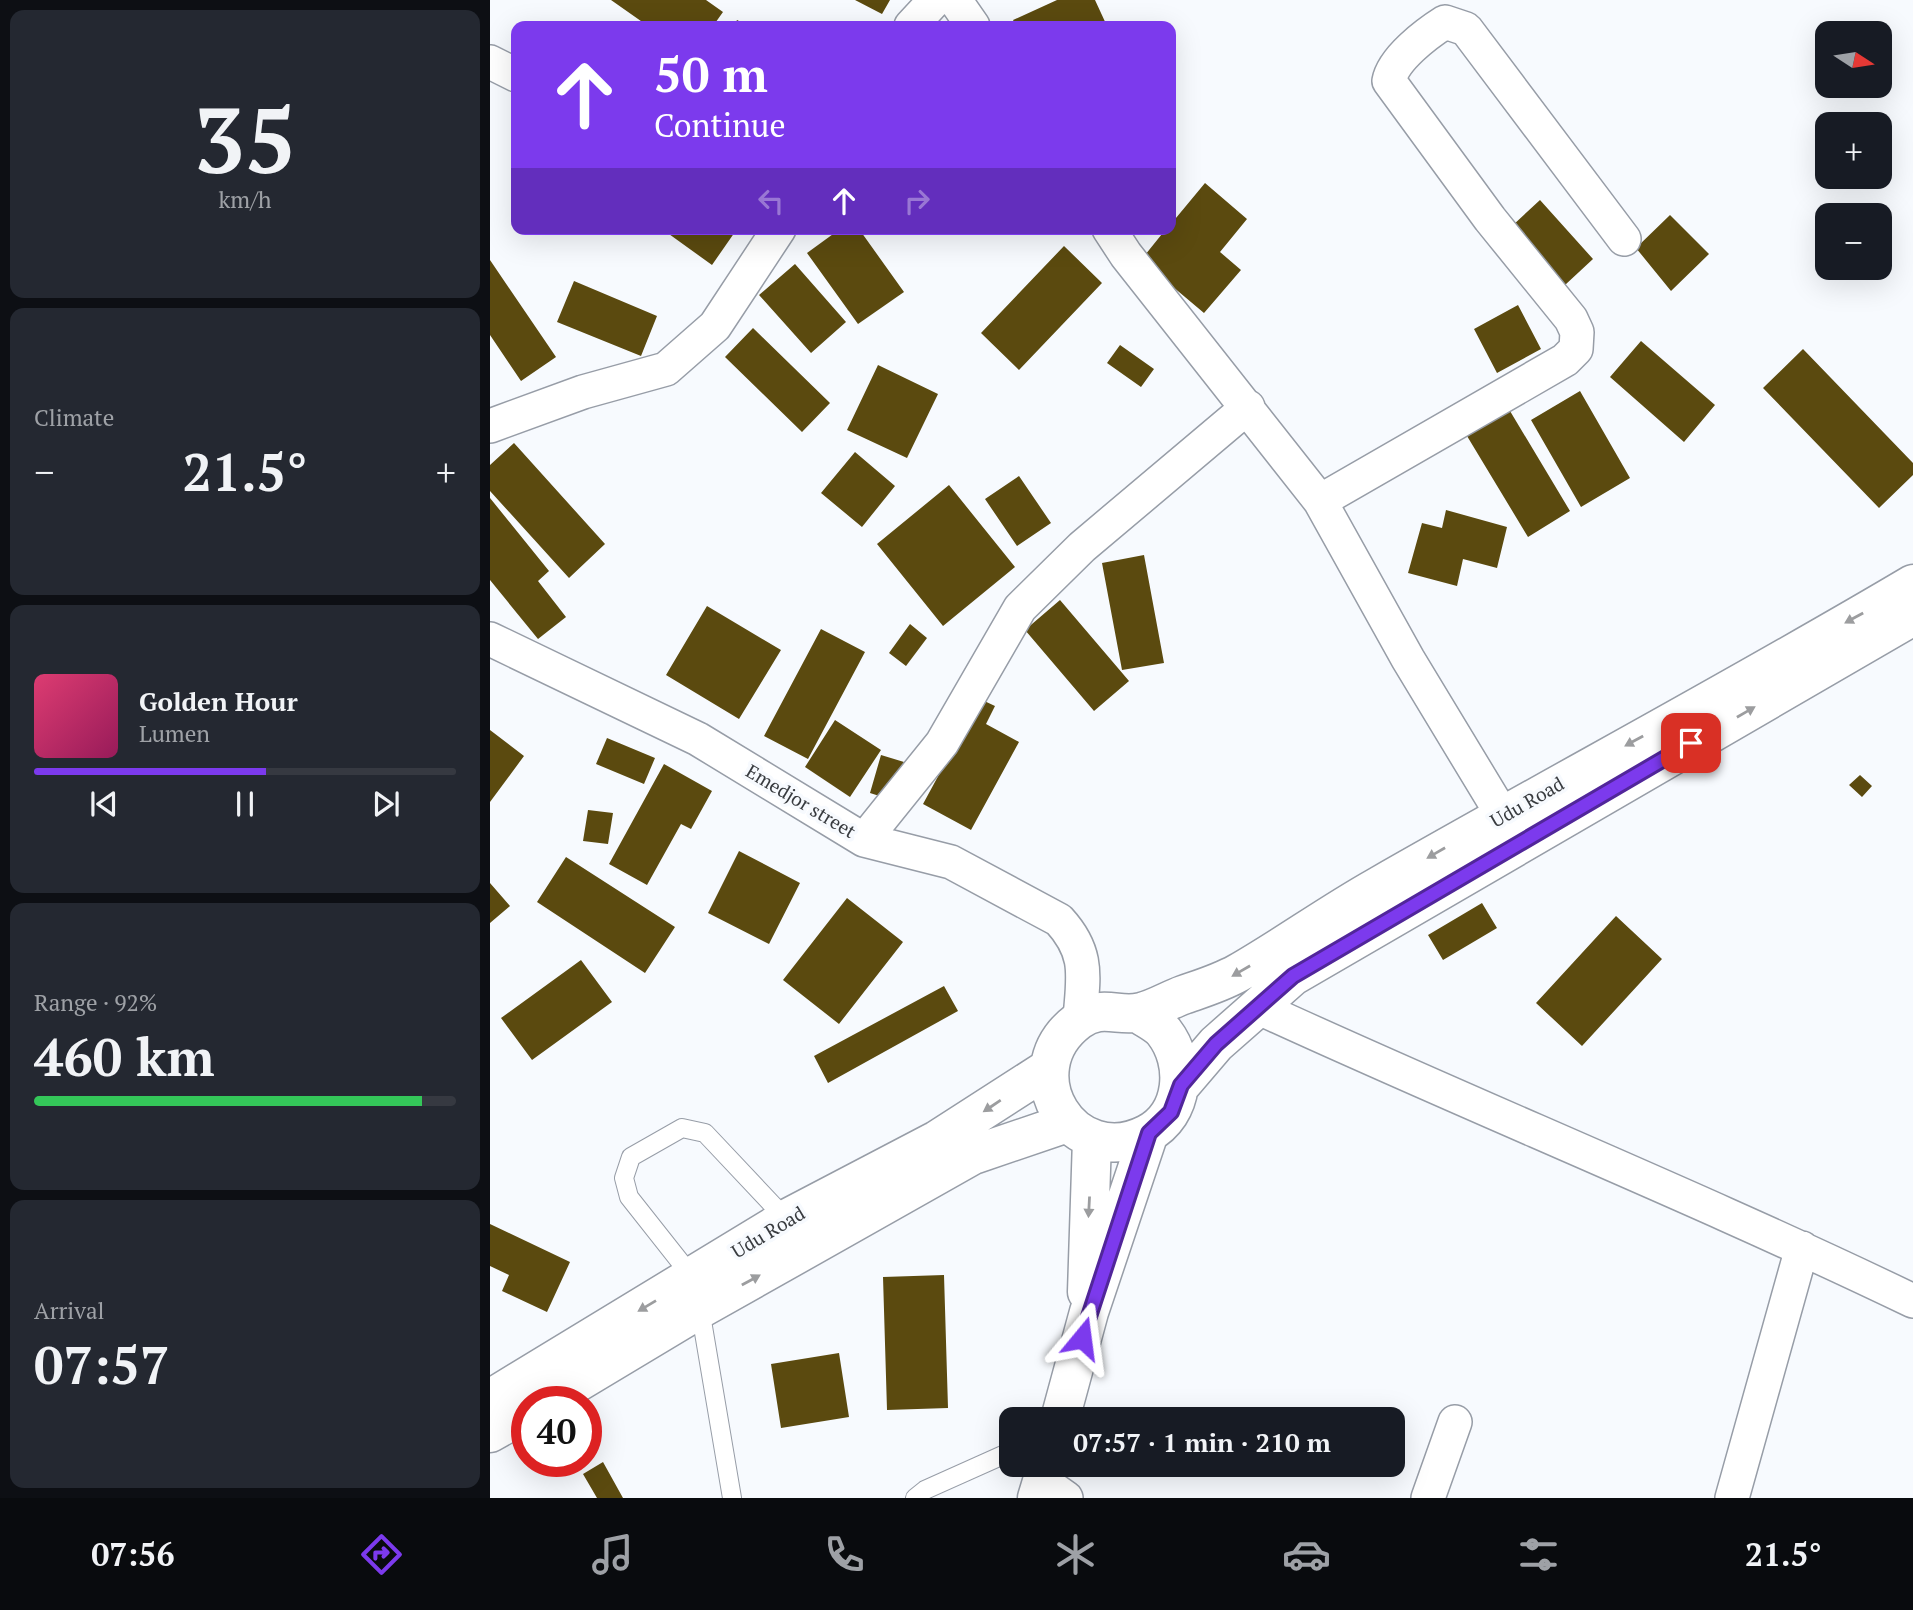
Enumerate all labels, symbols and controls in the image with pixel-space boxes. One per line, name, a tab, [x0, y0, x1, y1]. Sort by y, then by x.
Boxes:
north arrow	[1815, 21, 1892, 98]
map controls	[1815, 21, 1892, 280]
text: 50 m	[654, 41, 768, 106]
icon: ahead	[539, 49, 630, 140]
text: 35	[194, 78, 296, 199]
text: Continue	[654, 104, 786, 146]
button: +	[1815, 112, 1892, 189]
icon: left	[752, 182, 790, 220]
icon: ahead	[825, 182, 863, 220]
icon: right	[898, 182, 936, 220]
text: km/h	[218, 184, 272, 215]
button: −	[1815, 203, 1892, 280]
text: Climate	[34, 402, 114, 433]
text: 21.5°	[182, 437, 308, 506]
text: −	[34, 447, 54, 497]
text: +	[436, 447, 456, 497]
one-way arrow	[1844, 612, 1864, 624]
text: Golden Hour	[139, 684, 298, 718]
one-way arrow	[1736, 706, 1755, 718]
pin	[1661, 713, 1721, 773]
text: Lumen	[139, 718, 210, 749]
icon: arrive	[1672, 724, 1710, 762]
one-way arrow	[1624, 735, 1644, 747]
street label: Emedjor street	[742, 758, 861, 843]
street label: Udu Road	[1485, 770, 1569, 833]
icon: previous	[85, 785, 123, 823]
icon: pause	[226, 785, 264, 823]
icon: next	[367, 785, 405, 823]
one-way arrow	[1426, 847, 1446, 859]
one-way arrow	[1232, 965, 1251, 977]
text: Range · 92%	[34, 987, 157, 1018]
text: 460 km	[34, 1022, 215, 1091]
one-way arrow	[982, 1099, 1001, 1112]
one-way arrow	[1083, 1197, 1094, 1219]
street label: Udu Road	[726, 1200, 809, 1263]
one-way arrow	[742, 1274, 761, 1286]
text: Arrival	[34, 1295, 105, 1326]
one-way arrow	[637, 1299, 656, 1312]
position arrow	[1045, 1301, 1119, 1375]
text: 07:57	[34, 1330, 169, 1399]
speed limit sign: 40	[511, 1386, 602, 1477]
text: 07:57 · 1 min · 210 m	[1073, 1425, 1331, 1459]
icon: directions	[357, 1530, 406, 1579]
icon: music	[588, 1530, 637, 1579]
icon: phone	[820, 1530, 869, 1579]
icon: climate	[1051, 1530, 1100, 1579]
icon: car	[1282, 1530, 1331, 1579]
icon: filters	[1514, 1530, 1563, 1579]
text: 07:56	[91, 1533, 174, 1575]
text: 21.5°	[1745, 1533, 1822, 1575]

